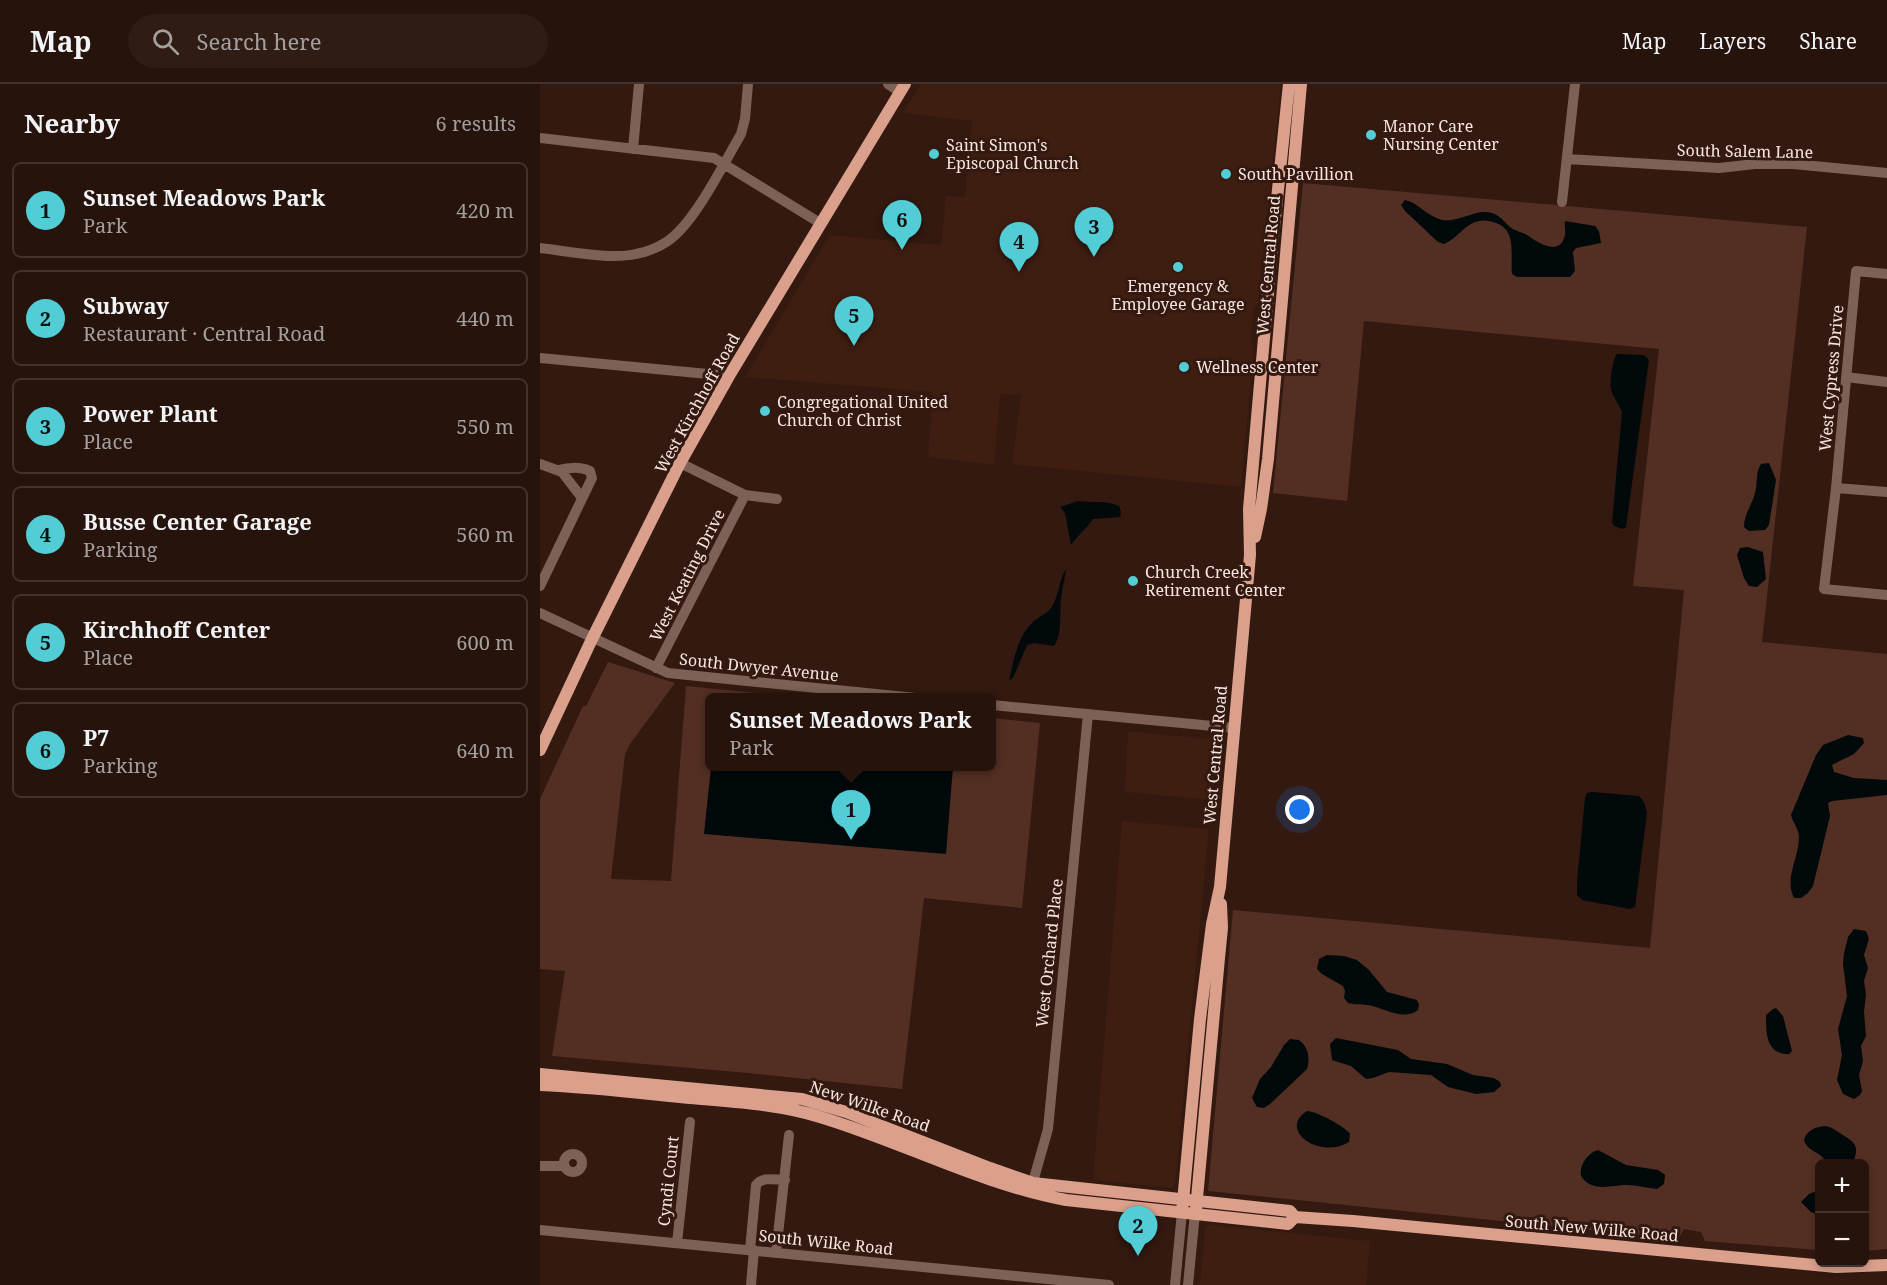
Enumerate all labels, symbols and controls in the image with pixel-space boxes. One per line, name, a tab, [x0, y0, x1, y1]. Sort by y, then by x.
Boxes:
search box	[128, 14, 548, 68]
text: Map	[30, 22, 92, 60]
icon: search	[149, 25, 182, 58]
text: Search here	[197, 26, 321, 56]
text: Map	[1622, 27, 1666, 55]
text: Layers	[1699, 27, 1766, 55]
text: Share	[1799, 27, 1857, 55]
text: Nearby	[24, 105, 120, 141]
text: 6 results	[436, 110, 516, 137]
place label: Manor Care Nursing Center	[1383, 115, 1499, 155]
marker: Manor Care Nursing Center	[1364, 128, 1378, 142]
place label: Saint Simon's Episcopal Church	[946, 134, 1079, 174]
street label: South Salem Lane	[1677, 139, 1813, 163]
marker: Saint Simon's Episcopal Church	[927, 147, 941, 161]
place label: South Pavillion	[1238, 163, 1354, 185]
marker: South Pavillion	[1219, 167, 1233, 181]
text: Sunset Meadows Park	[83, 182, 325, 212]
street label: West Central Road	[1251, 194, 1285, 335]
text: 1	[40, 197, 51, 224]
text: 420 m	[456, 197, 514, 224]
pin: 6	[882, 200, 922, 250]
pin: 3	[1074, 208, 1114, 257]
text: Park	[83, 212, 127, 239]
pin: 4	[1000, 222, 1038, 272]
marker: Emergency & Employee Garage	[1171, 260, 1185, 274]
place label: Emergency & Employee Garage	[1112, 275, 1244, 315]
text: Subway	[83, 290, 169, 320]
pin: 5	[834, 296, 874, 346]
street label: West Cypress Drive	[1814, 304, 1848, 452]
text: 2	[40, 305, 51, 332]
text: 440 m	[456, 305, 514, 332]
text: Restaurant · Central Road	[83, 320, 325, 347]
street label: West Kirchhoff Road	[649, 329, 745, 477]
place label: Wellness Center	[1196, 356, 1319, 378]
marker: Wellness Center	[1177, 360, 1191, 374]
place label: Congregational United Church of Christ	[777, 391, 948, 431]
text: Power Plant	[83, 398, 218, 428]
marker: Congregational United Church of Christ	[758, 404, 772, 418]
text: 3	[40, 413, 51, 440]
text: 550 m	[456, 413, 514, 440]
text: Place	[83, 428, 133, 455]
street label: West Keating Drive	[644, 505, 730, 645]
text: Busse Center Garage	[83, 506, 312, 536]
text: 4	[40, 521, 51, 548]
text: 560 m	[456, 521, 514, 548]
text: Parking	[83, 536, 158, 563]
place label: Church Creek Retirement Center	[1145, 561, 1286, 601]
marker: Church Creek Retirement Center	[1126, 574, 1140, 588]
text: Kirchhoff Center	[83, 614, 270, 644]
text: 5	[40, 629, 51, 656]
text: 600 m	[456, 629, 514, 656]
text: Place	[83, 644, 133, 671]
street label: South Dwyer Avenue	[678, 648, 840, 686]
street label: West Central Road	[1198, 684, 1232, 825]
popup	[705, 693, 996, 771]
text: Sunset Meadows Park	[729, 704, 972, 734]
text: P7	[83, 722, 109, 752]
text: Park	[729, 734, 774, 761]
text: 6	[40, 737, 51, 764]
text: 640 m	[456, 737, 514, 764]
text: Parking	[83, 752, 158, 779]
pin: 1	[832, 790, 870, 840]
your location	[1285, 795, 1314, 824]
street label: West Orchard Place	[1030, 878, 1068, 1028]
street label: New Wilke Road	[807, 1075, 933, 1137]
street label: Cyndi Court	[652, 1134, 684, 1227]
map controls	[1815, 1159, 1869, 1267]
button: +	[1815, 1159, 1869, 1213]
pin: 2	[1118, 1206, 1158, 1256]
street label: South New Wilke Road	[1504, 1209, 1680, 1247]
button: −	[1815, 1213, 1869, 1267]
street label: South Wilke Road	[758, 1224, 895, 1260]

